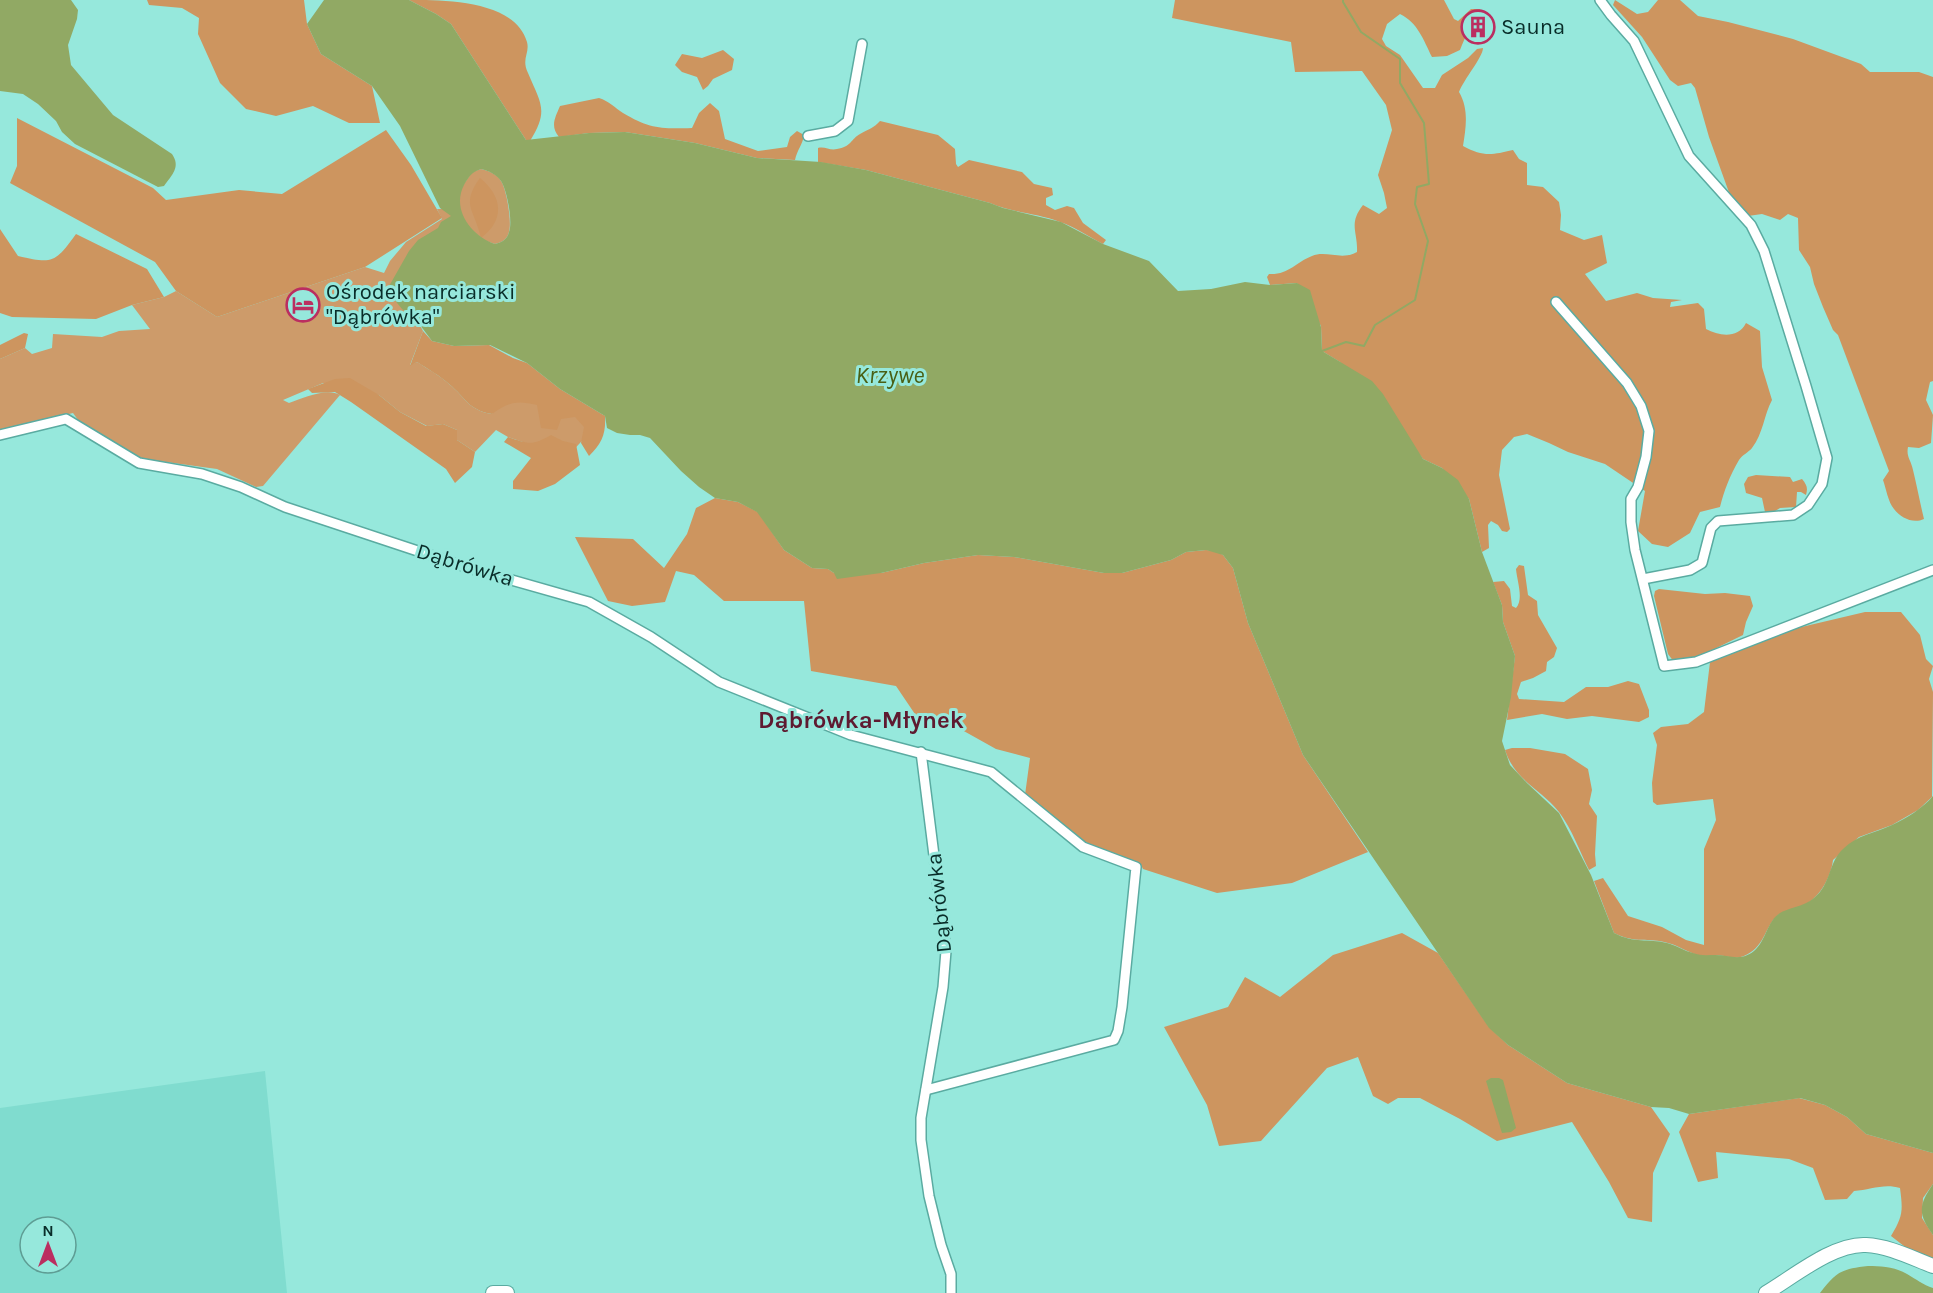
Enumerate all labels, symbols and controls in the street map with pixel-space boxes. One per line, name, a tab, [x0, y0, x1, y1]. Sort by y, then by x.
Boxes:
building icon: Sauna	[1460, 9, 1496, 45]
place label: Sauna	[1501, 14, 1565, 40]
place label: Ośrodek narciarski "Dąbrówka"	[326, 279, 516, 330]
hotel icon: Ośrodek narciarski "Dąbrówka"	[285, 287, 321, 323]
water label: Krzywe	[856, 361, 924, 389]
street label: Dąbrówka	[413, 538, 517, 592]
district label: Dąbrówka-Młynek	[758, 706, 964, 734]
street label: Dąbrówka	[921, 852, 957, 954]
north arrow	[18, 1215, 78, 1275]
text: N	[42, 1221, 54, 1240]

